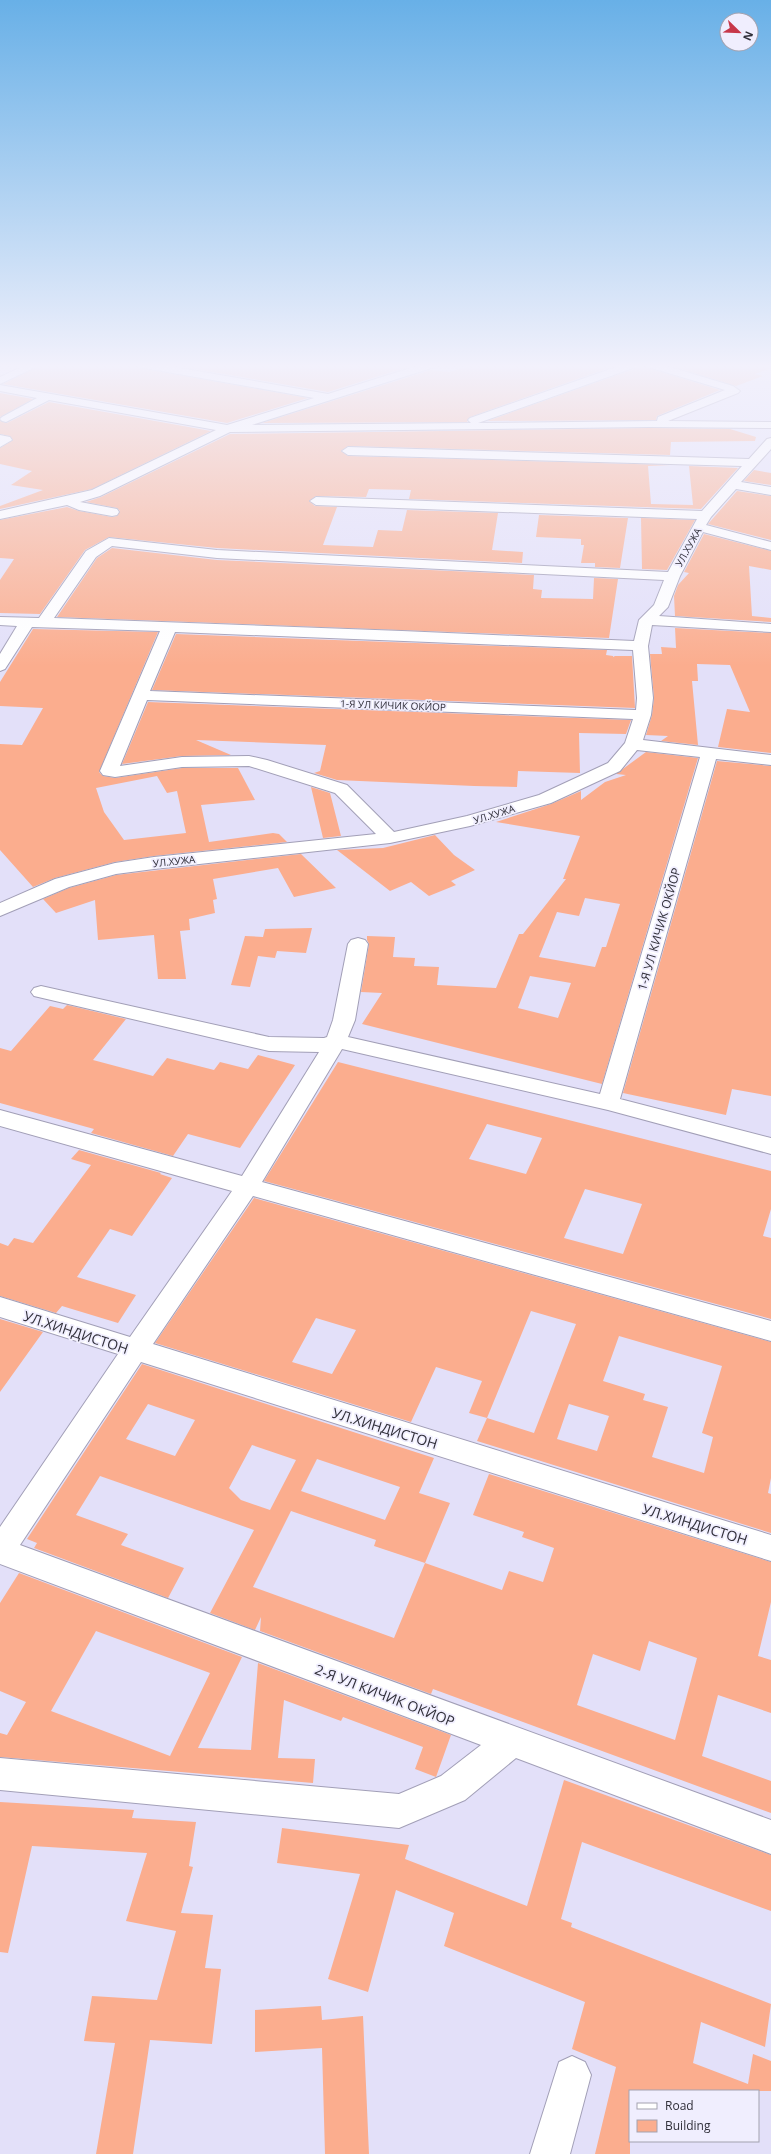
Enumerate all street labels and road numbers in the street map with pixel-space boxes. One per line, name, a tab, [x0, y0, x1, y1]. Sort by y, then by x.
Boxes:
street label: УЛ.ХУЖА	[672, 524, 705, 569]
street label: 1-Я УЛ КИЧИК ОКЙОР	[340, 696, 446, 714]
street label: УЛ.ХУЖА	[472, 801, 517, 827]
street label: УЛ.ХУЖА	[152, 852, 197, 870]
street label: 1-Я УЛ КИЧИК ОКЙОР	[633, 866, 685, 992]
street label: УЛ.ХИНДИСТОН	[21, 1306, 131, 1358]
street label: УЛ.ХИНДИСТОН	[330, 1403, 440, 1453]
street label: УЛ.ХИНДИСТОН	[640, 1499, 750, 1549]
street label: 2-Я УЛ КИЧИК ОКЙОР	[312, 1660, 458, 1730]

